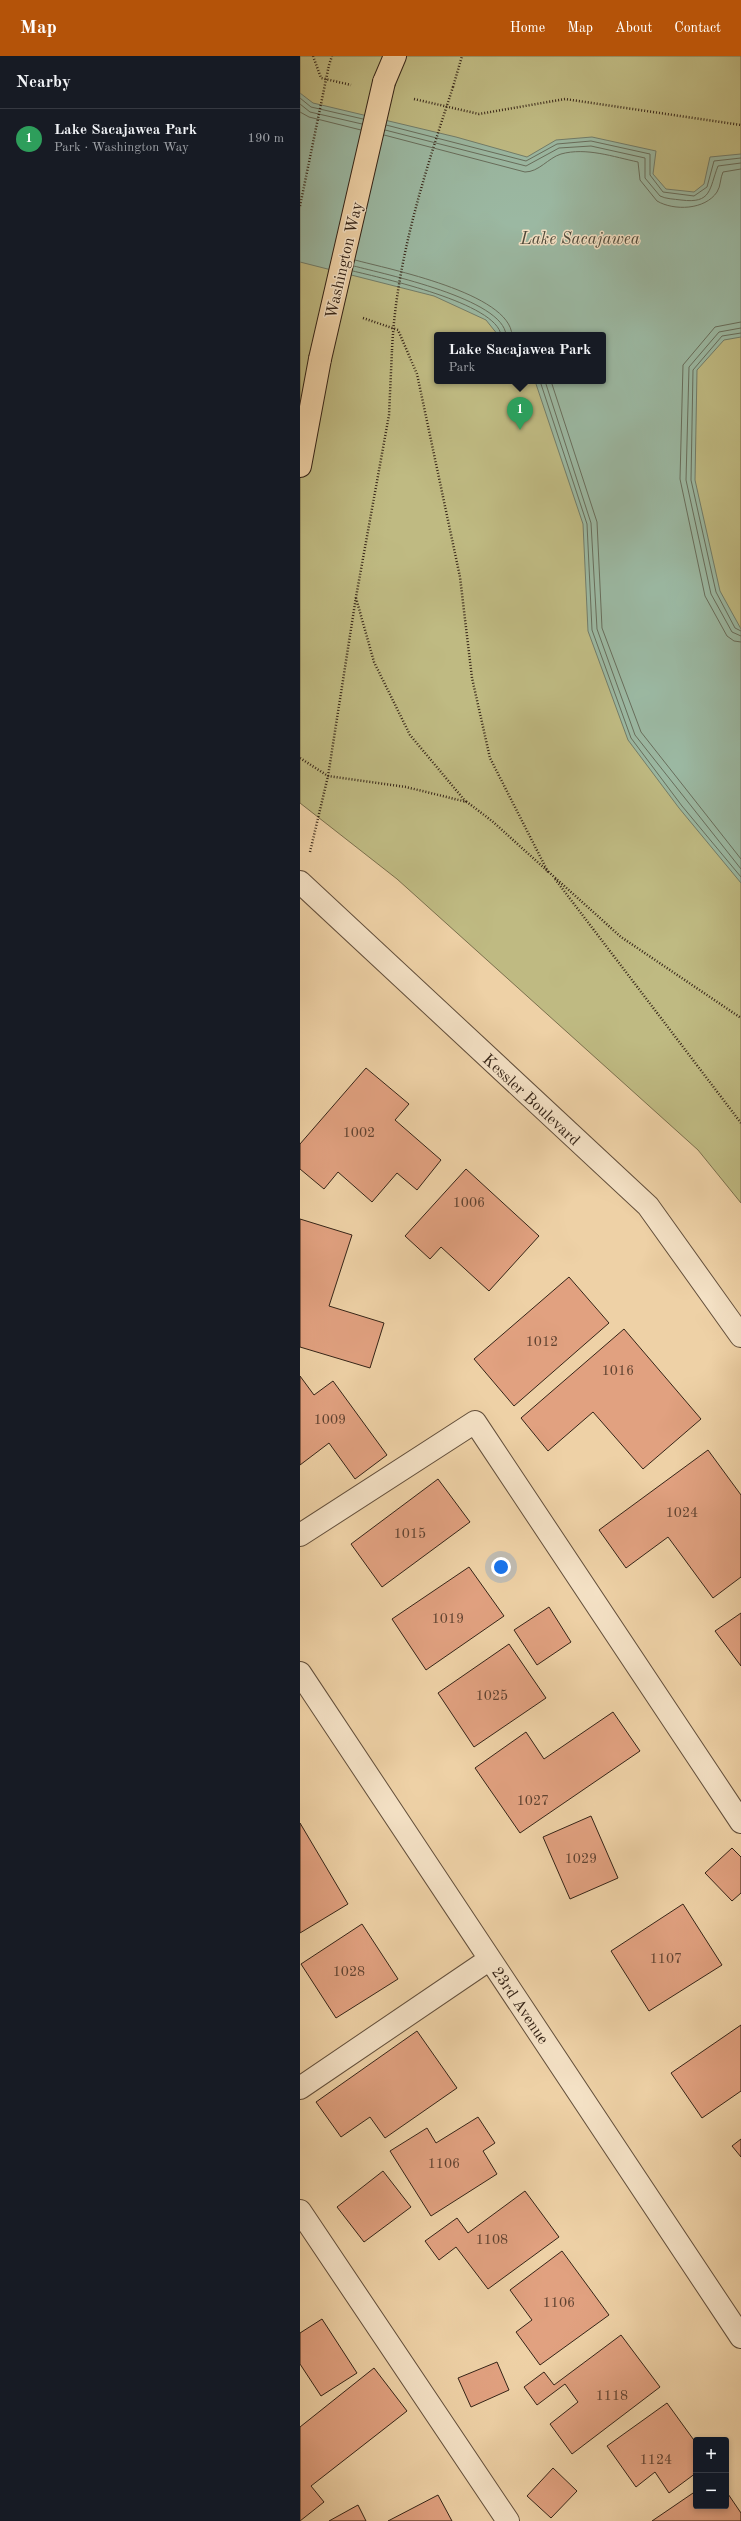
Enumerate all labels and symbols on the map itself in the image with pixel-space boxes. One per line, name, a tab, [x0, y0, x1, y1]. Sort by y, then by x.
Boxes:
street label: Washington Way	[324, 200, 366, 320]
water label: Lake Sacajawea	[519, 231, 640, 248]
pin: 1	[507, 397, 533, 430]
street label: Kessler Boulevard	[479, 1052, 582, 1149]
house number: 1002	[343, 1126, 375, 1140]
house number: 1006	[453, 1196, 485, 1210]
house number: 1012	[526, 1335, 558, 1349]
house number: 1016	[602, 1364, 634, 1378]
house number: 1009	[314, 1413, 346, 1427]
house number: 1024	[666, 1506, 698, 1520]
house number: 1015	[394, 1527, 426, 1541]
your location	[491, 1557, 511, 1577]
house number: 1019	[432, 1612, 464, 1626]
house number: 1025	[476, 1689, 508, 1703]
house number: 1027	[517, 1794, 549, 1808]
house number: 1029	[565, 1852, 597, 1866]
house number: 1107	[650, 1952, 682, 1966]
house number: 1028	[333, 1965, 365, 1979]
street label: 23rd Avenue	[488, 1965, 551, 2047]
house number: 1106	[428, 2157, 460, 2171]
house number: 1108	[476, 2233, 508, 2247]
house number: 1106	[543, 2296, 575, 2310]
house number: 1118	[596, 2389, 628, 2403]
house number: 1124	[640, 2453, 672, 2467]

